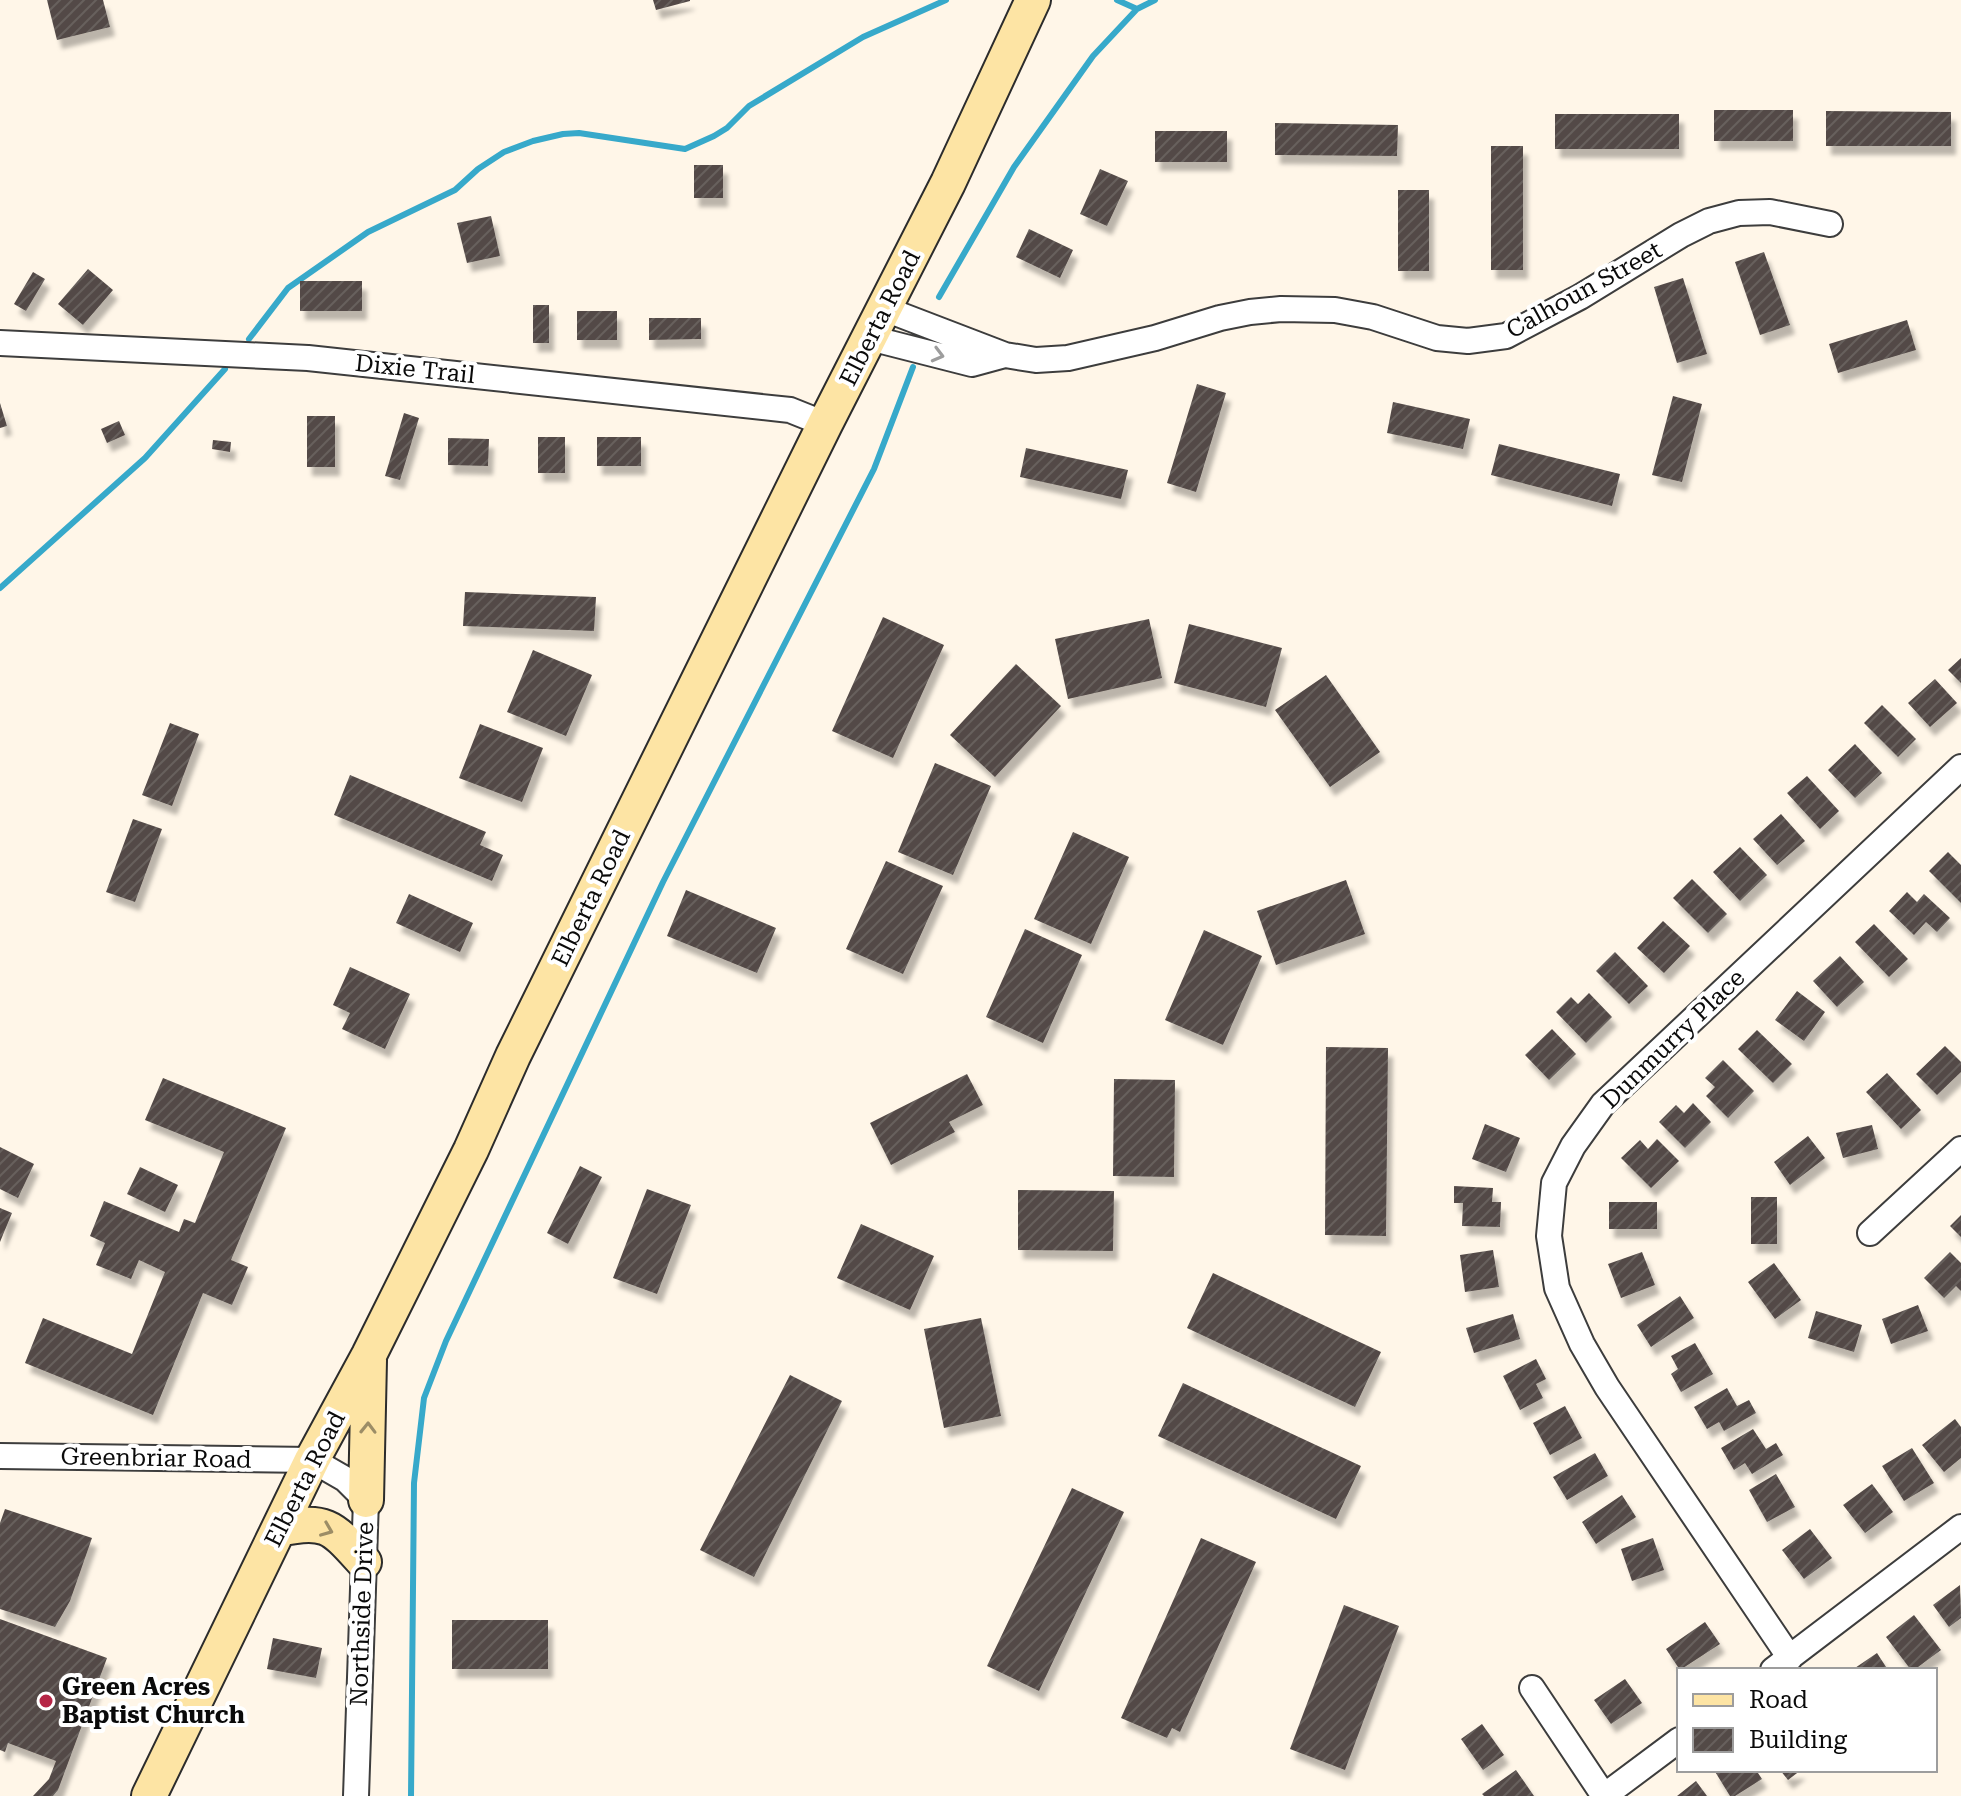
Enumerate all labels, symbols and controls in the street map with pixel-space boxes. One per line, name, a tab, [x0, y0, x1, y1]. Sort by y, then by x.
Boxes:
street label: Calhoun Street	[1501, 236, 1667, 344]
street label: Elberta Road	[834, 245, 926, 391]
one-way arrow	[930, 346, 944, 363]
street label: Dixie Trail	[354, 349, 476, 389]
street label: Elberta Road	[546, 825, 636, 971]
street label: Dunmurry Place	[1596, 964, 1750, 1114]
street label: Elberta Road	[259, 1406, 351, 1552]
one-way arrow	[359, 1421, 376, 1434]
street label: Greenbriar Road	[60, 1442, 252, 1474]
one-way arrow	[319, 1521, 333, 1537]
street label: Northside Drive	[345, 1521, 379, 1707]
legend	[1677, 1668, 1937, 1772]
place label: Green Acres Baptist Church	[62, 1673, 245, 1729]
text: Road	[1749, 1686, 1808, 1714]
marker: Green Acres Baptist Church	[37, 1692, 55, 1710]
text: Building	[1749, 1726, 1847, 1754]

